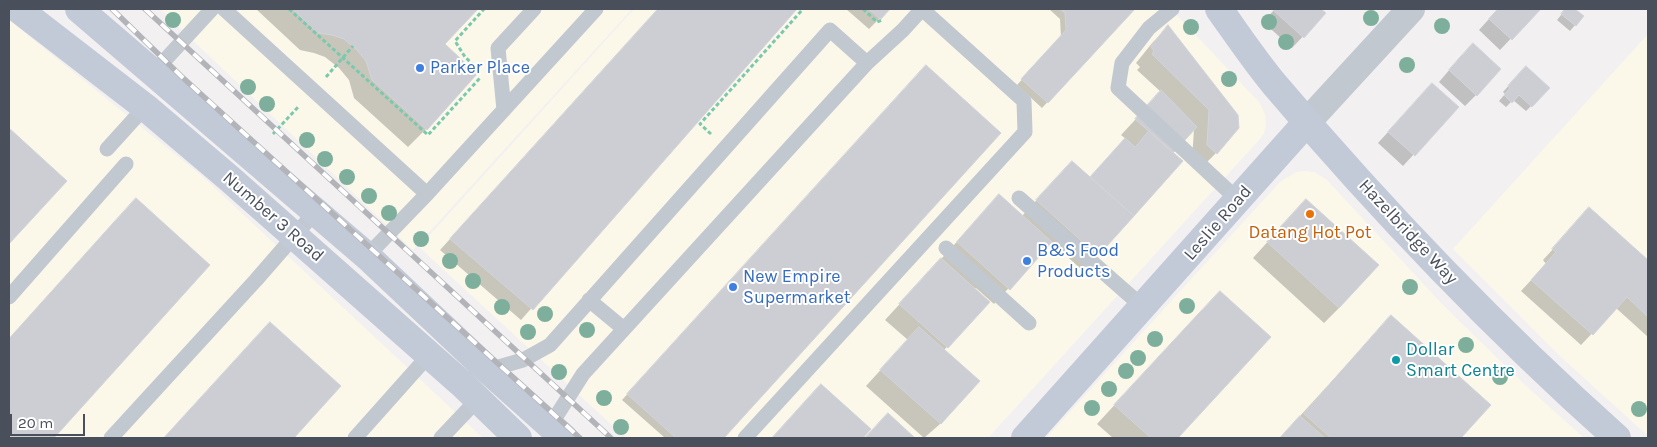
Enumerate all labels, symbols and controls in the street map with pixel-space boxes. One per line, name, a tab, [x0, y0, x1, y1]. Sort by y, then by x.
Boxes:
place label: Parker Place	[430, 57, 530, 79]
marker: Parker Place	[414, 62, 426, 74]
street label: Number 3 Road	[218, 167, 328, 267]
street label: Hazelbridge Way	[1354, 175, 1462, 289]
street label: Leslie Road	[1180, 181, 1256, 265]
marker: Datang Hot Pot	[1304, 208, 1316, 220]
place label: Datang Hot Pot	[1248, 222, 1372, 244]
place label: B&S Food Products	[1037, 240, 1119, 282]
marker: B&S Food Products	[1021, 255, 1033, 267]
place label: New Empire Supermarket	[743, 266, 850, 308]
marker: New Empire Supermarket	[727, 281, 739, 293]
place label: Dollar Smart Centre	[1406, 339, 1515, 382]
marker: Dollar Smart Centre	[1390, 354, 1402, 366]
scale bar	[12, 404, 88, 436]
text: 20 m	[18, 414, 53, 432]

